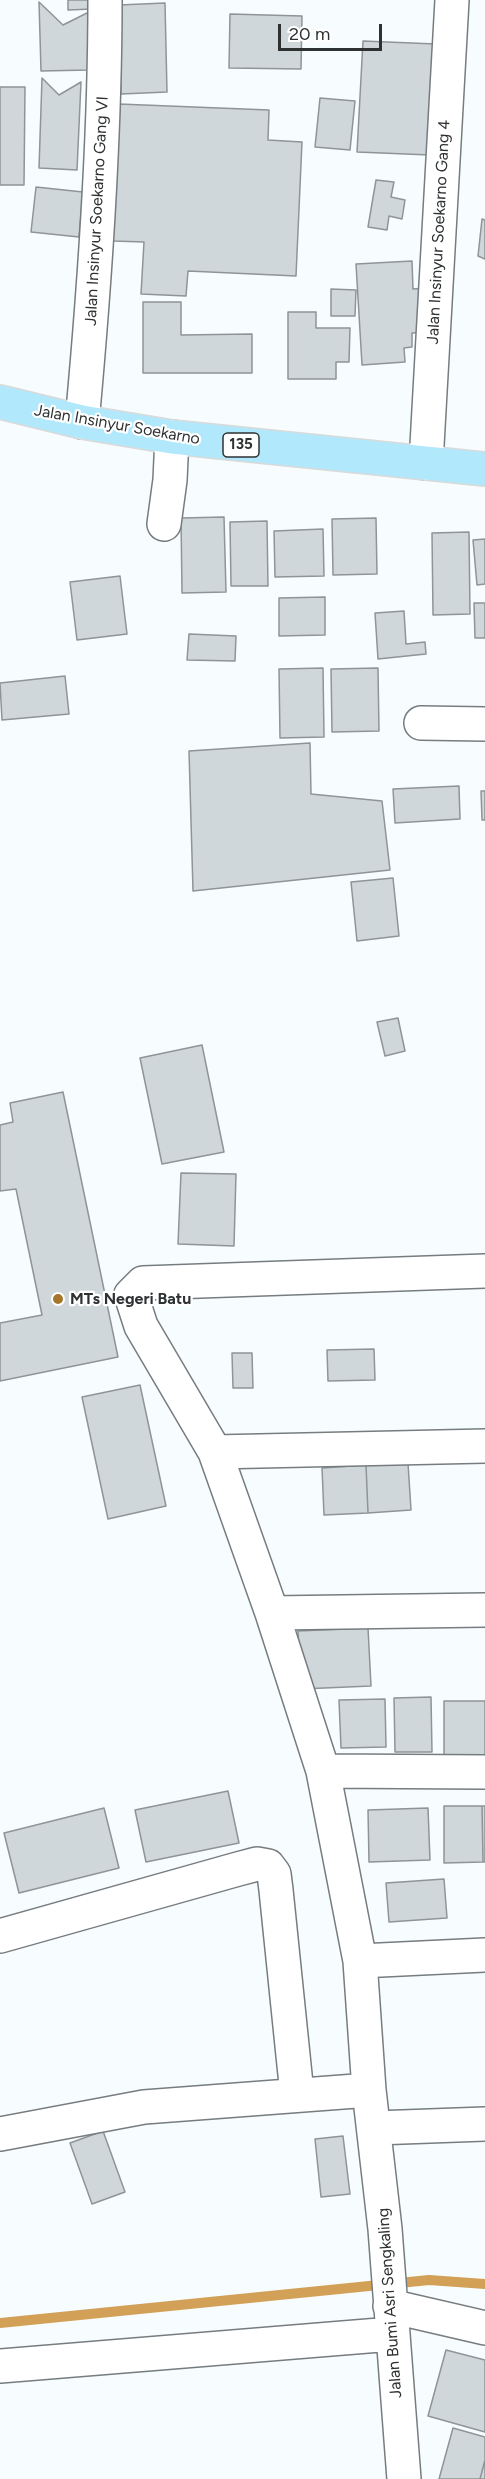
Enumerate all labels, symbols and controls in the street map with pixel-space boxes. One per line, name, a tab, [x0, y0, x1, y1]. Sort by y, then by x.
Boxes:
scale bar	[281, 12, 384, 50]
text: 20 m	[289, 23, 330, 45]
street label: Jalan Insinyur Soekarno Gang VI	[81, 96, 113, 326]
street label: Jalan Insinyur Soekarno Gang 4	[424, 119, 454, 345]
street label: Jalan Insinyur Soekarno	[33, 401, 201, 449]
road number: 135	[223, 433, 259, 457]
place label: MTs Negeri Batu	[70, 1289, 191, 1309]
marker: MTs Negeri Batu	[51, 1292, 65, 1306]
street label: Jalan Bumi Asri Sengkaling	[374, 2207, 406, 2399]

